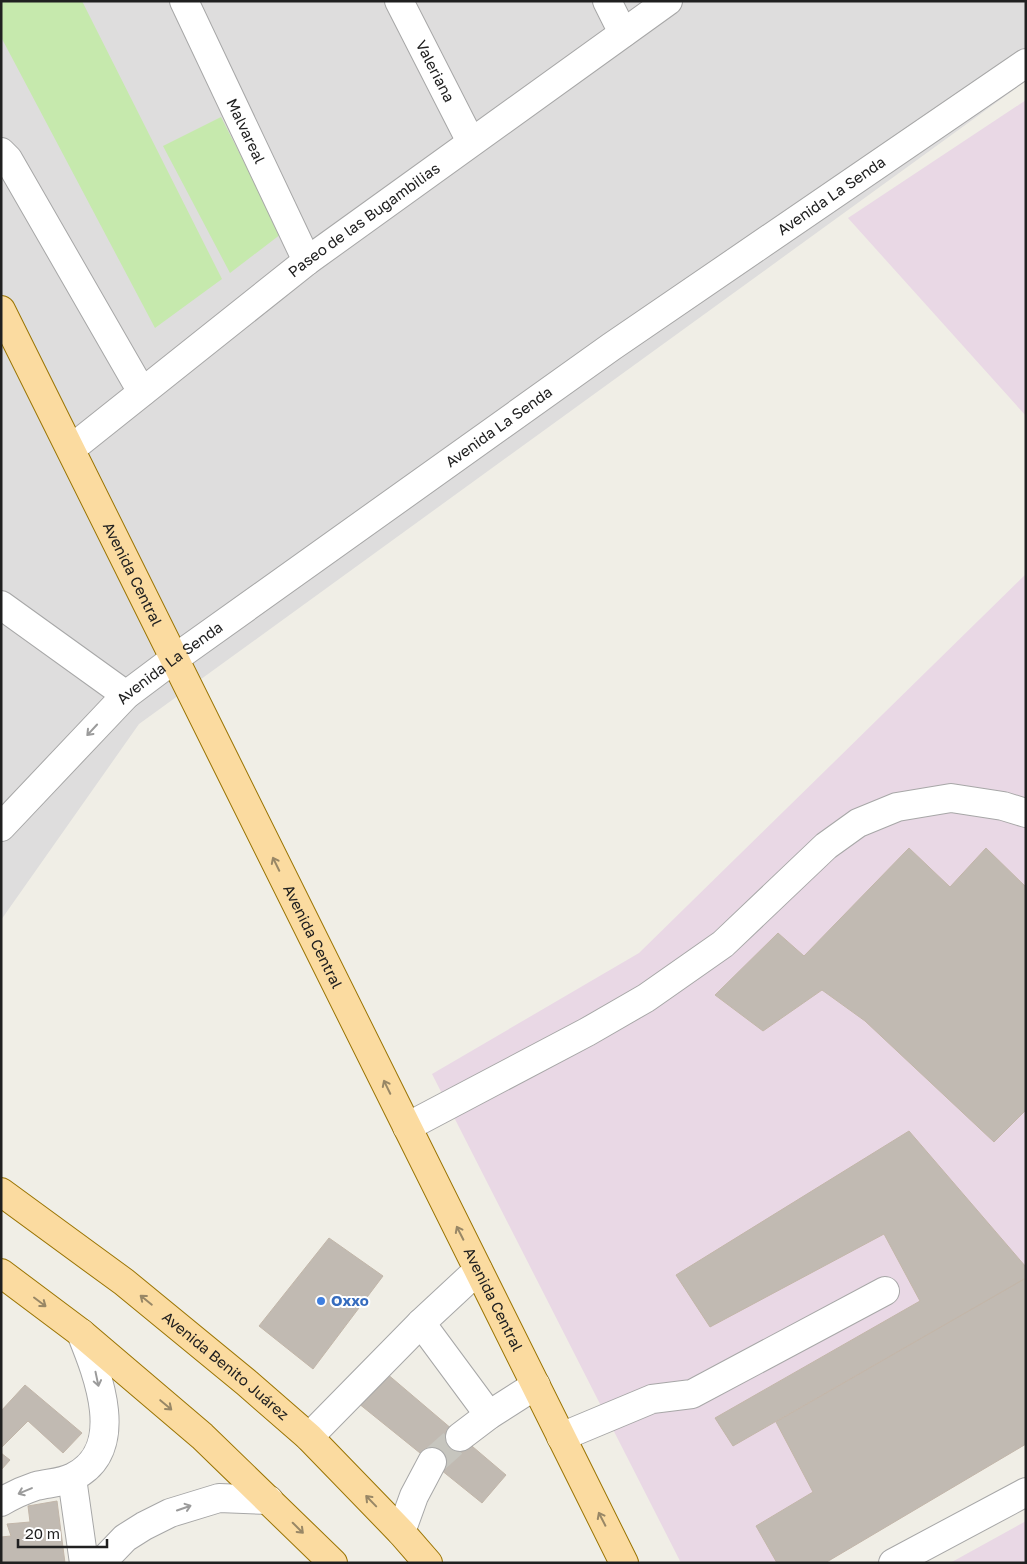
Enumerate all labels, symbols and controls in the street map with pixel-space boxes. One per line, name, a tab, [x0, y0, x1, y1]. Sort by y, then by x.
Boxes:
street label: Valeriana	[413, 37, 459, 105]
street label: Malvareal	[223, 95, 270, 166]
street label: Avenida La Senda	[774, 152, 888, 239]
street label: Paseo de las Bugambilias	[284, 158, 443, 280]
street label: Avenida La Senda	[441, 382, 555, 470]
street label: Avenida Central	[100, 519, 167, 629]
street label: Avenida La Senda	[112, 617, 226, 707]
one-way arrow	[86, 724, 98, 737]
one-way arrow	[270, 856, 280, 871]
street label: Avenida Central	[280, 881, 347, 991]
one-way arrow	[382, 1080, 392, 1095]
one-way arrow	[455, 1226, 464, 1241]
street label: Avenida Central	[460, 1244, 527, 1354]
place label: Oxxo	[331, 1291, 369, 1309]
one-way arrow	[140, 1295, 153, 1306]
marker: Oxxo	[315, 1295, 327, 1307]
one-way arrow	[33, 1297, 46, 1308]
street label: Avenida Benito Juárez	[159, 1307, 293, 1424]
one-way arrow	[93, 1370, 103, 1386]
one-way arrow	[159, 1399, 172, 1411]
one-way arrow	[18, 1486, 33, 1496]
one-way arrow	[366, 1496, 378, 1508]
one-way arrow	[176, 1503, 191, 1512]
one-way arrow	[597, 1512, 607, 1527]
scale bar	[18, 1516, 106, 1548]
one-way arrow	[291, 1522, 304, 1534]
text: 20 m	[25, 1524, 60, 1542]

